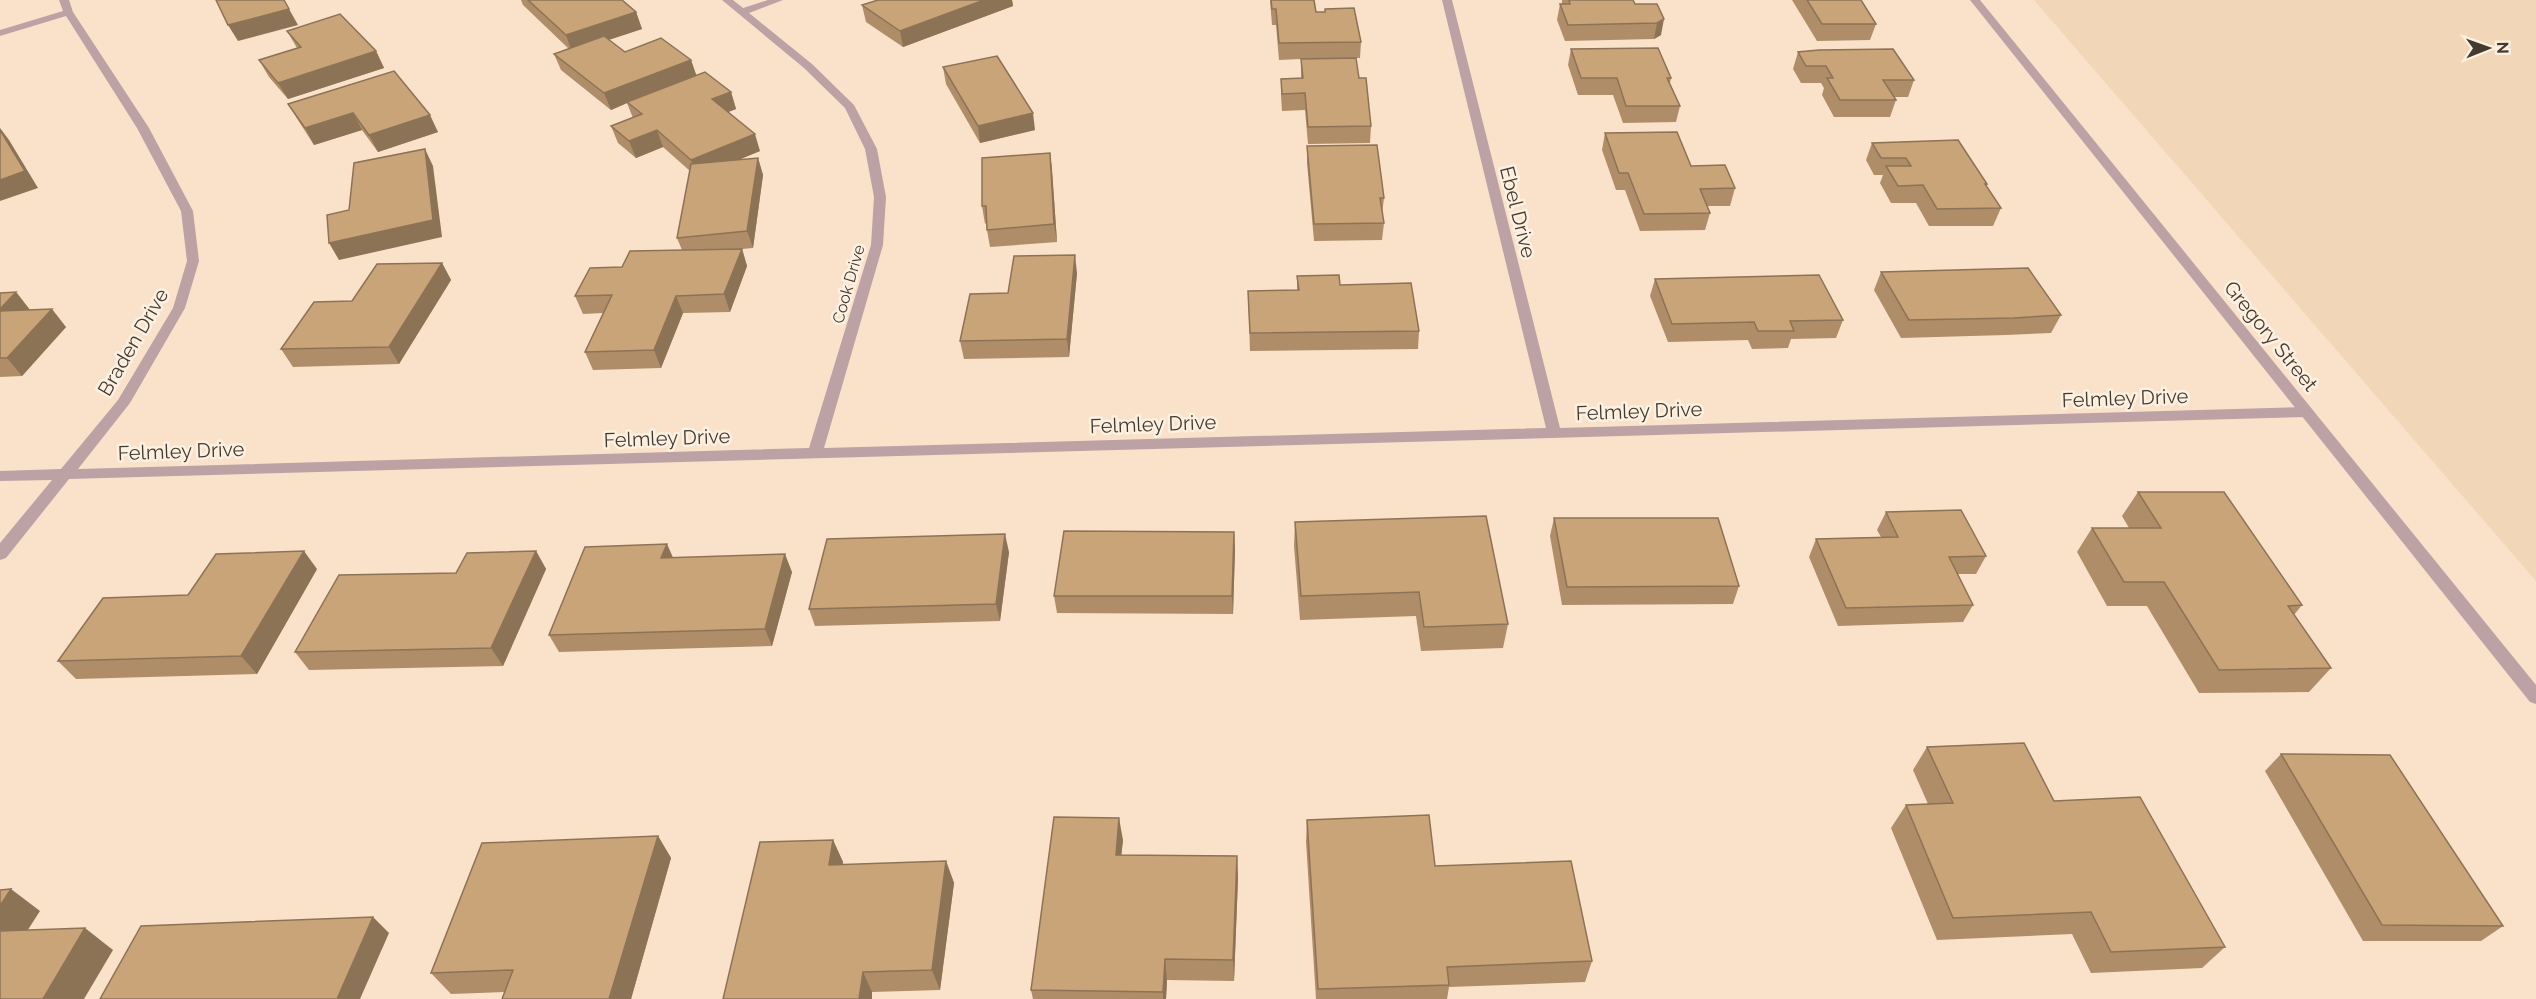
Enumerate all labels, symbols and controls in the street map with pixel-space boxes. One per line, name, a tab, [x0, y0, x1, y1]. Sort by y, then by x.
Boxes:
north arrow	[2458, 18, 2518, 78]
text: N	[2493, 41, 2512, 54]
street label: Ebel Drive	[1495, 164, 1541, 261]
street label: Cook Drive	[828, 243, 869, 326]
street label: Gregory Street	[2219, 276, 2323, 396]
street label: Braden Drive	[93, 284, 173, 400]
street label: Felmley Drive	[2061, 384, 2189, 412]
street label: Felmley Drive	[1575, 397, 1703, 425]
street label: Felmley Drive	[1089, 410, 1217, 438]
street label: Felmley Drive	[603, 424, 731, 452]
street label: Felmley Drive	[117, 437, 245, 465]

